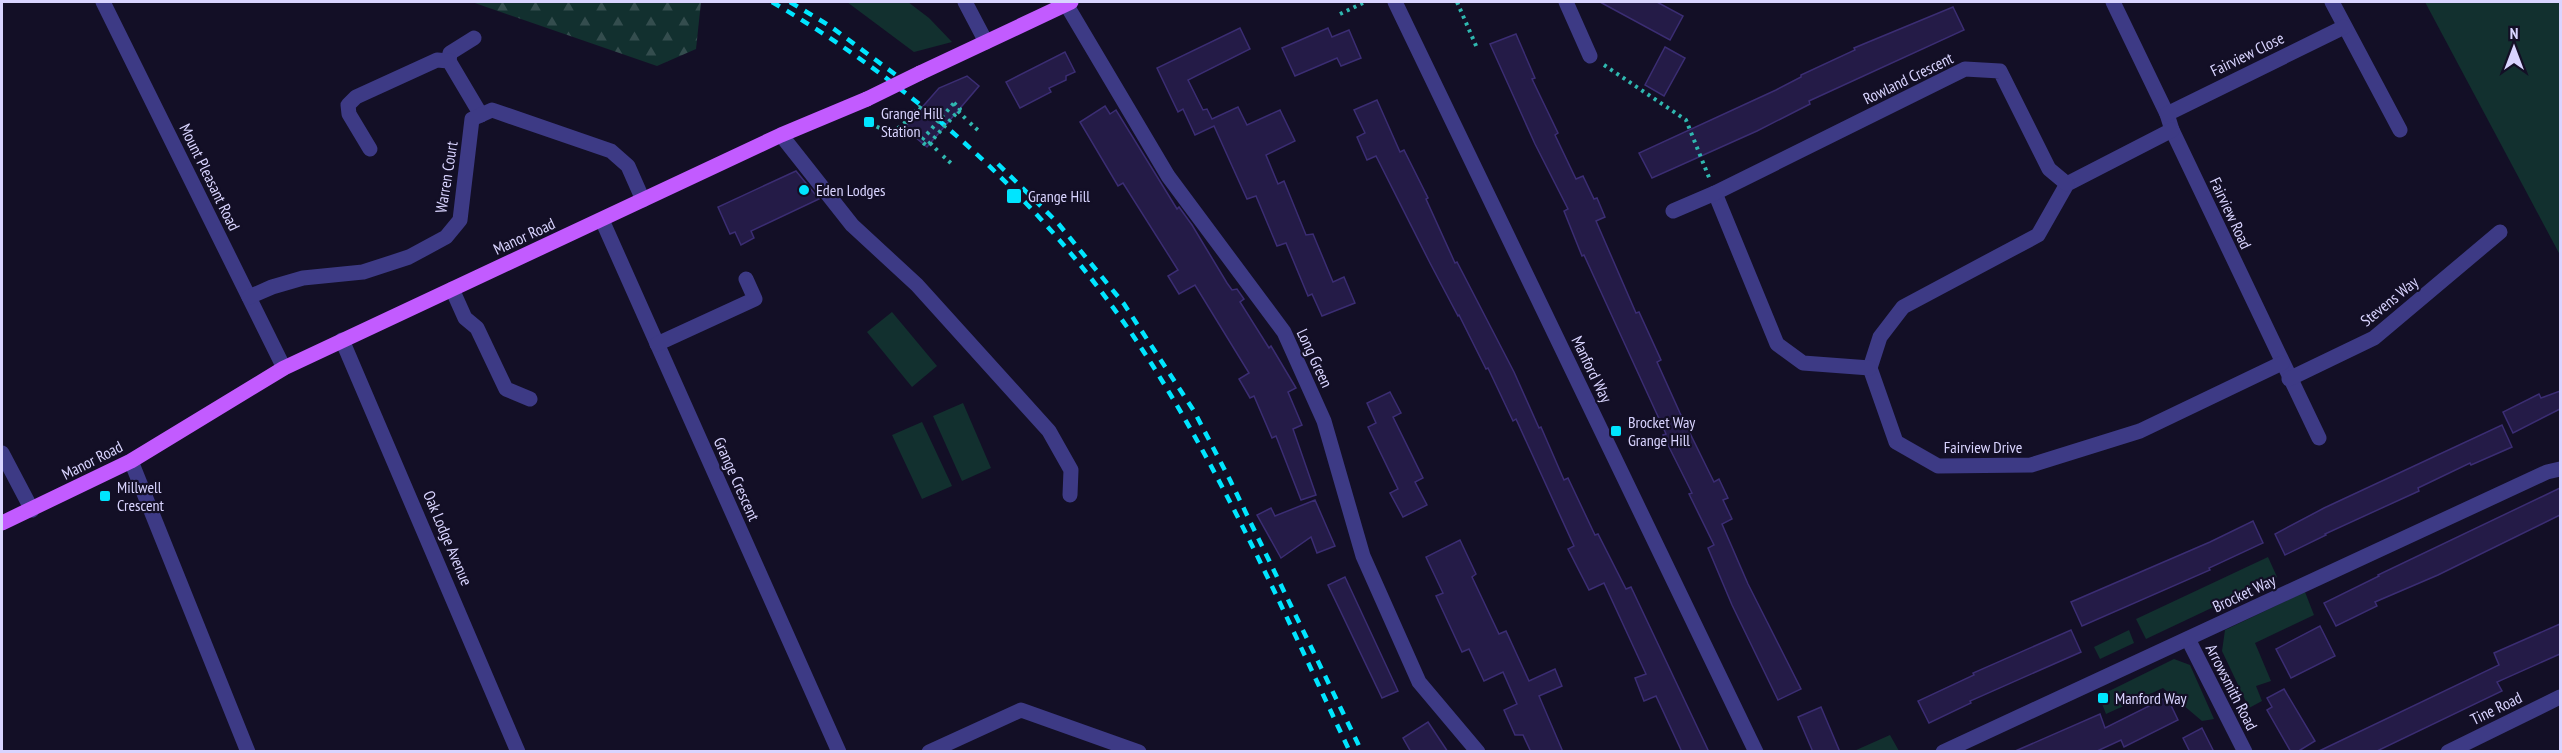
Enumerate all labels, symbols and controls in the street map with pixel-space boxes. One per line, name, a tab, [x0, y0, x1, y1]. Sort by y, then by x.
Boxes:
north arrow	[2484, 18, 2544, 78]
text: N	[2510, 23, 2518, 43]
street label: Fairview Close	[2207, 28, 2287, 80]
street label: Rowland Crescent	[1860, 47, 1957, 108]
place label: Grange Hill Station	[881, 103, 943, 141]
marker: Grange Hill Station	[862, 115, 876, 129]
street label: Mount Pleasant Road	[175, 120, 245, 234]
street label: Warren Court	[430, 139, 462, 214]
street label: Fairview Road	[2206, 174, 2256, 252]
place label: Eden Lodges	[816, 180, 886, 200]
marker: Eden Lodges	[797, 183, 811, 197]
place label: Grange Hill	[1028, 186, 1090, 206]
marker: Grange Hill	[1005, 187, 1023, 205]
street label: Manor Road	[490, 213, 558, 259]
street label: Stevens Way	[2356, 272, 2422, 330]
street label: Long Green	[1293, 325, 1337, 391]
street label: Manford Way	[1567, 332, 1617, 406]
place label: Brocket Way Grange Hill	[1628, 412, 1695, 450]
marker: Brocket Way Grange Hill	[1609, 424, 1623, 438]
street label: Grange Crescent	[710, 434, 765, 525]
street label: Manor Road	[58, 436, 126, 484]
street label: Fairview Drive	[1944, 437, 2022, 457]
place label: Millwell Crescent	[117, 477, 165, 515]
street label: Oak Lodge Avenue	[419, 488, 477, 588]
marker: Millwell Crescent	[98, 489, 112, 503]
street label: Brocket Way	[2209, 570, 2279, 616]
street label: Arrowsmith Road	[2202, 641, 2262, 733]
street label: Tine Road	[2467, 687, 2525, 729]
place label: Manford Way	[2115, 688, 2187, 708]
marker: Manford Way	[2096, 691, 2110, 705]

